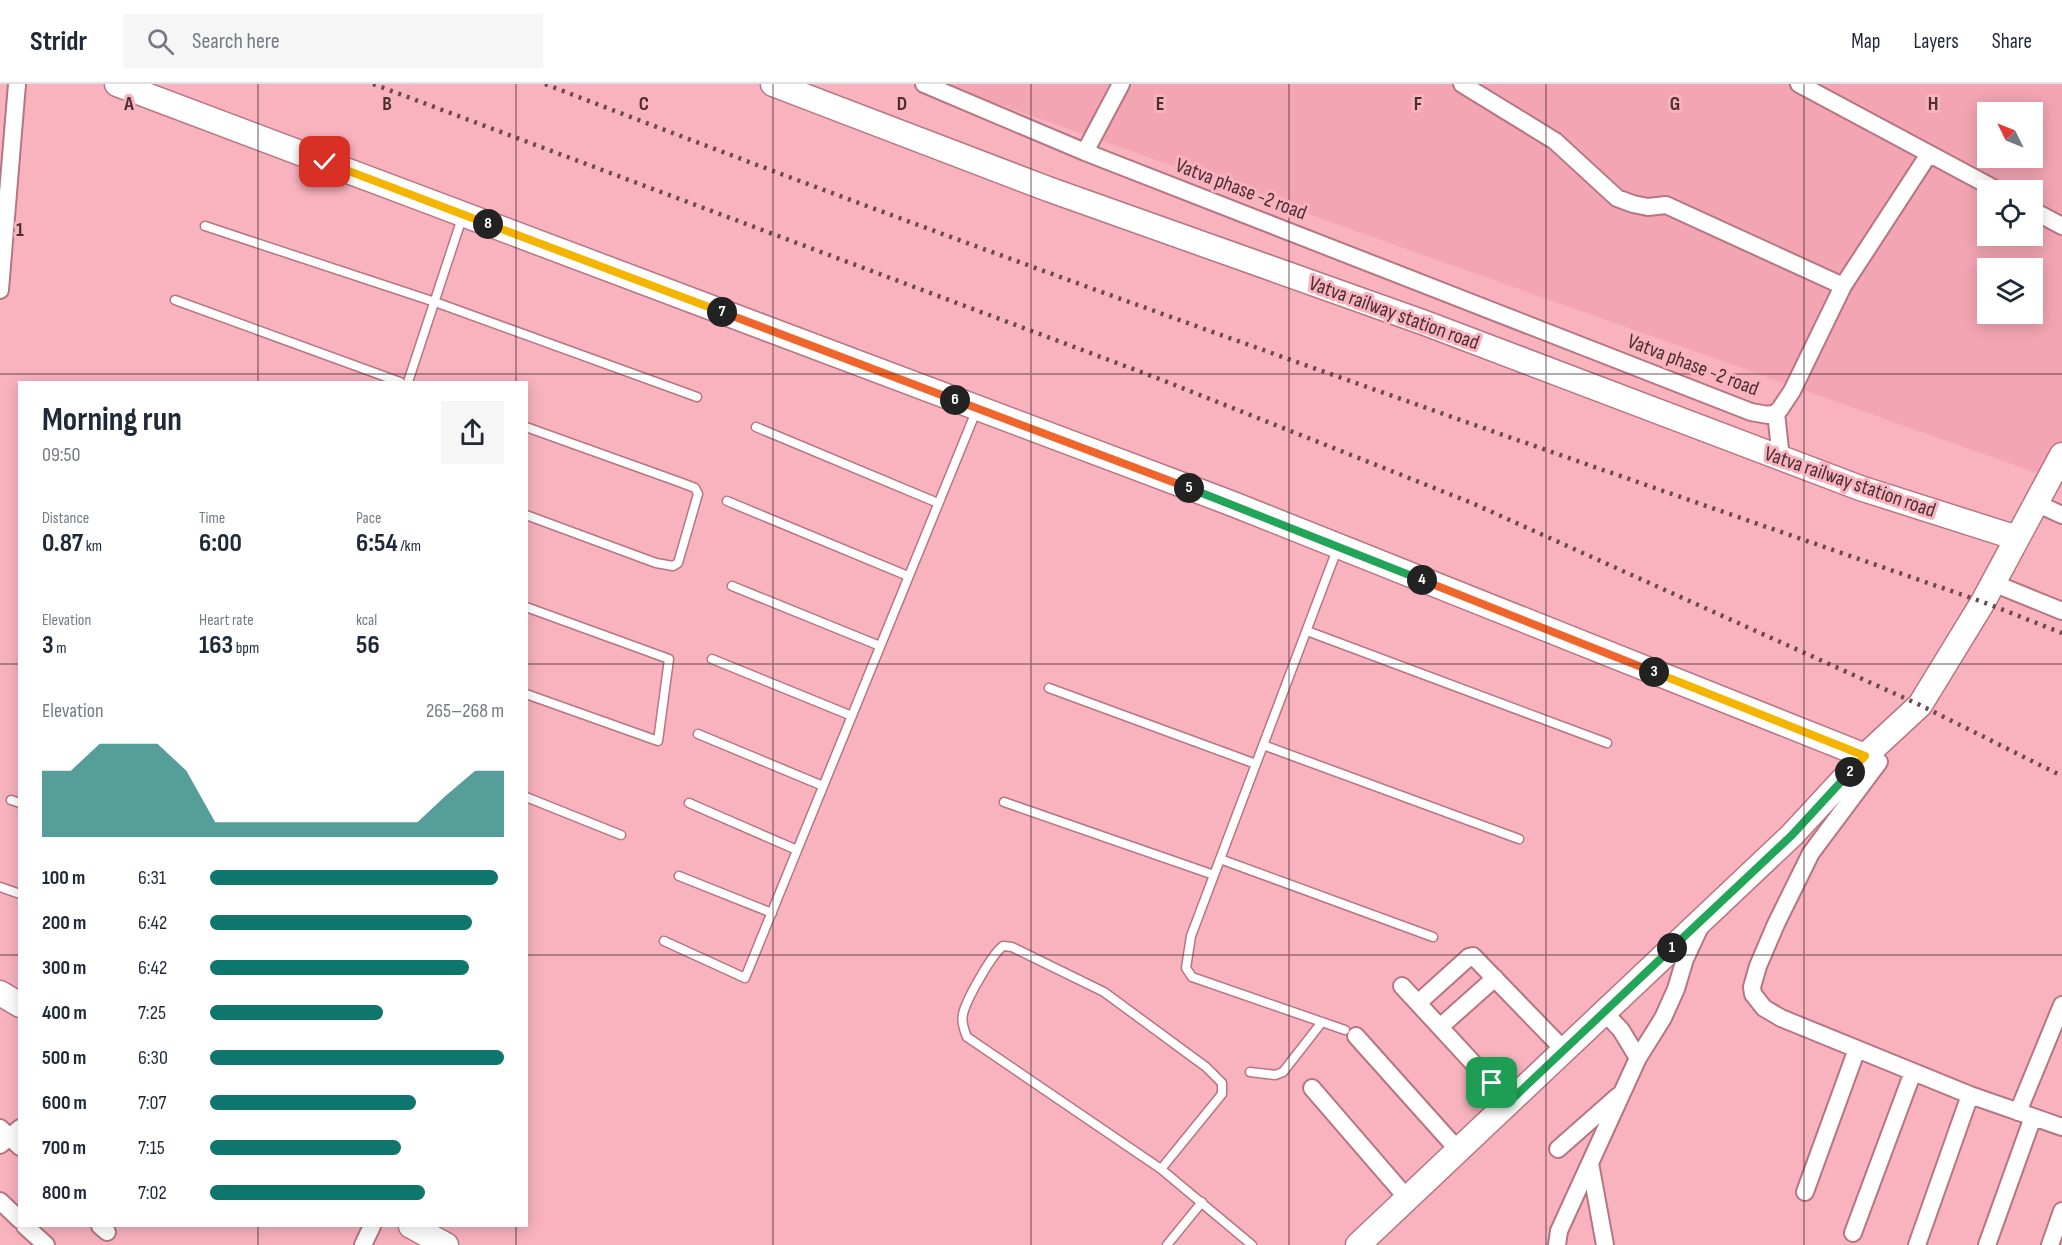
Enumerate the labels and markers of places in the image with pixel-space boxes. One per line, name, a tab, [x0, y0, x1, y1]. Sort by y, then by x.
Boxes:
pin	[299, 136, 350, 187]
pin: 8	[473, 209, 503, 239]
pin: 7	[707, 297, 737, 327]
pin: 6	[940, 385, 970, 415]
pin: 5	[1174, 473, 1204, 503]
pin: 4	[1407, 565, 1437, 595]
pin: 3	[1639, 657, 1669, 687]
pin: 2	[1835, 757, 1865, 787]
pin: 1	[1657, 933, 1687, 963]
pin	[1466, 1057, 1517, 1108]

